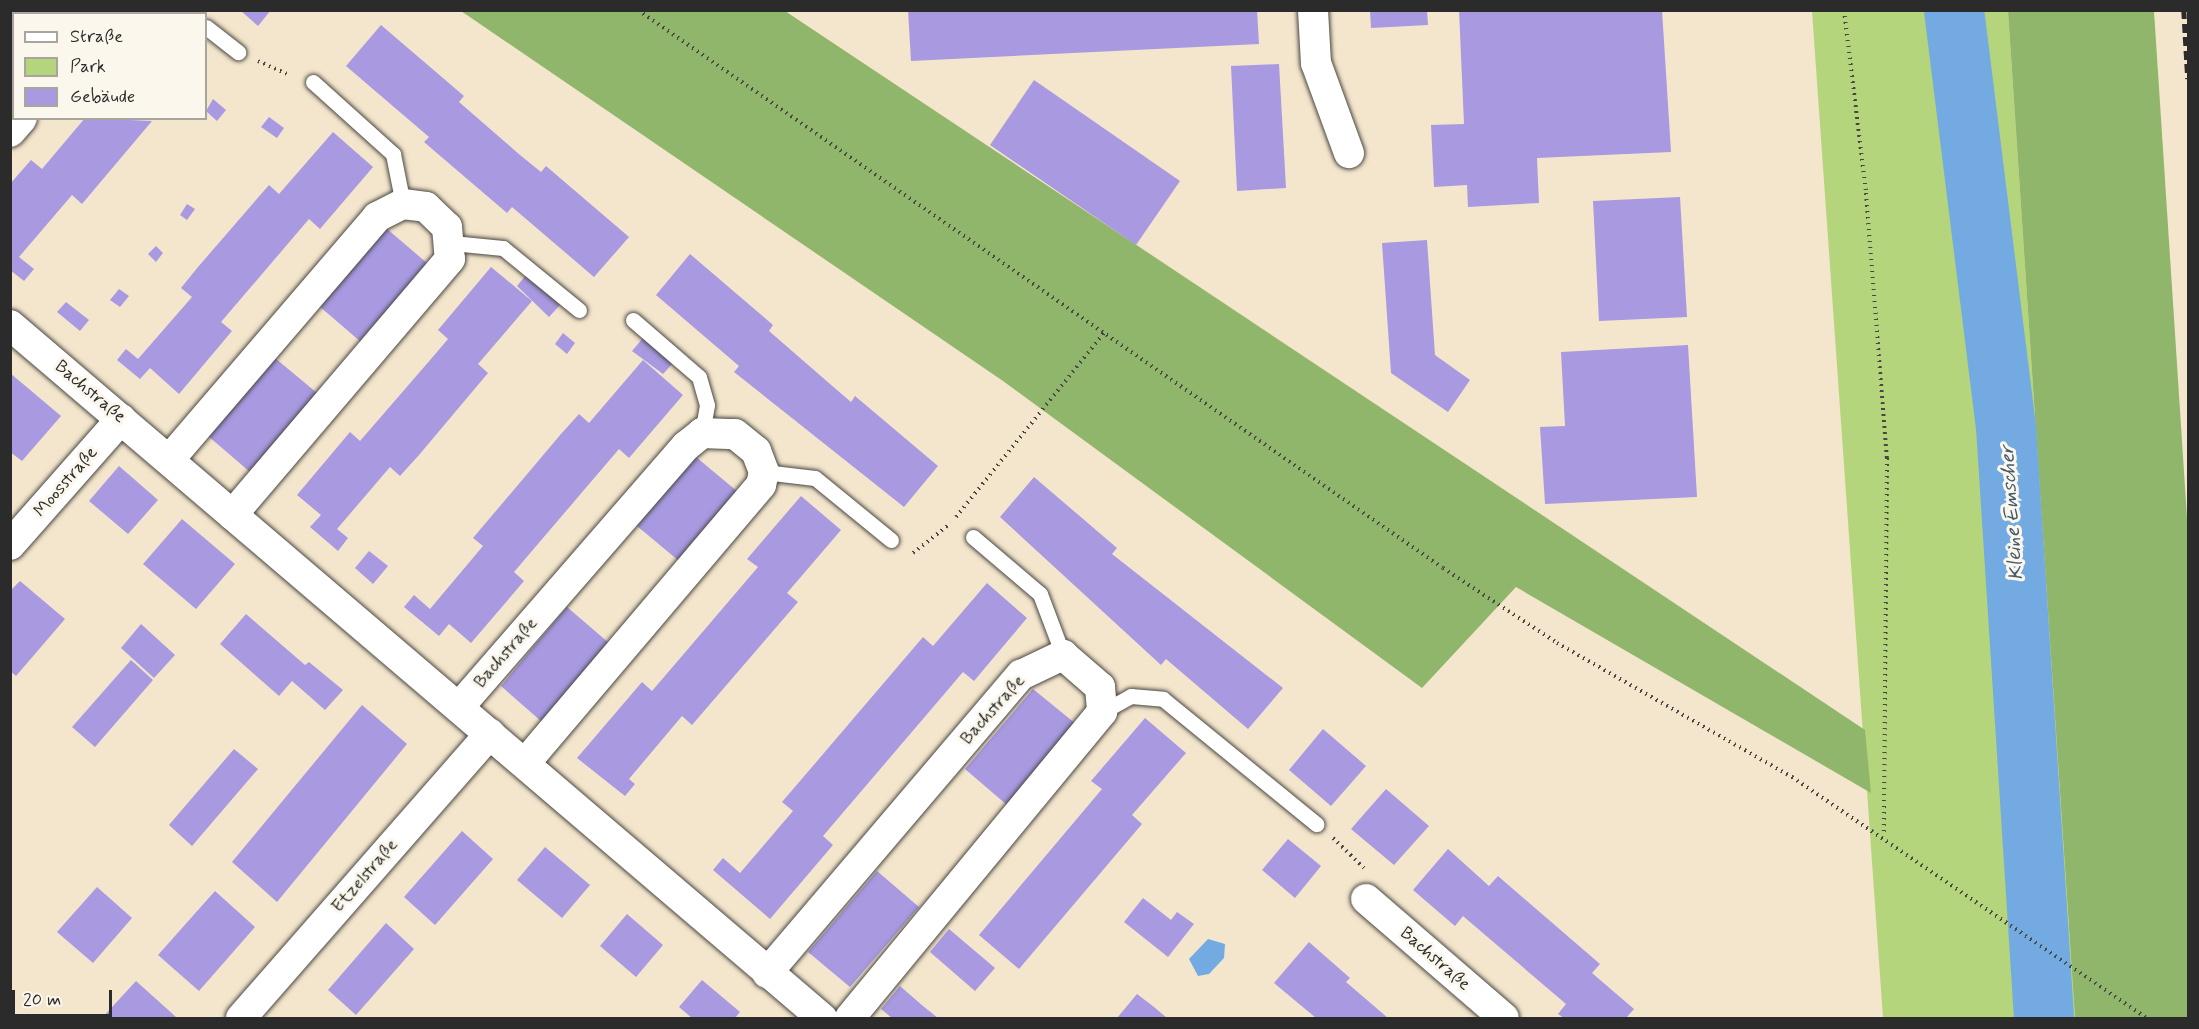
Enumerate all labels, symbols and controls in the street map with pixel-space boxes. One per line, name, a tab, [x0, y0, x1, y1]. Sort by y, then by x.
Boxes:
legend	[12, 12, 207, 120]
text: Straße	[70, 25, 123, 49]
text: Park	[70, 55, 106, 79]
text: Gebäude	[70, 85, 135, 109]
street label: Bachstraße	[50, 356, 130, 428]
street label: Moosstraße	[30, 442, 102, 522]
water label: Kleine Emscher	[1995, 446, 2029, 580]
street label: Bachstraße	[470, 613, 542, 693]
street label: Bachstraße	[956, 671, 1030, 749]
street label: Etzelstraße	[327, 835, 403, 917]
street label: Bachstraße	[1395, 923, 1475, 995]
scale bar	[15, 978, 116, 1016]
text: 20 m	[23, 988, 61, 1012]

